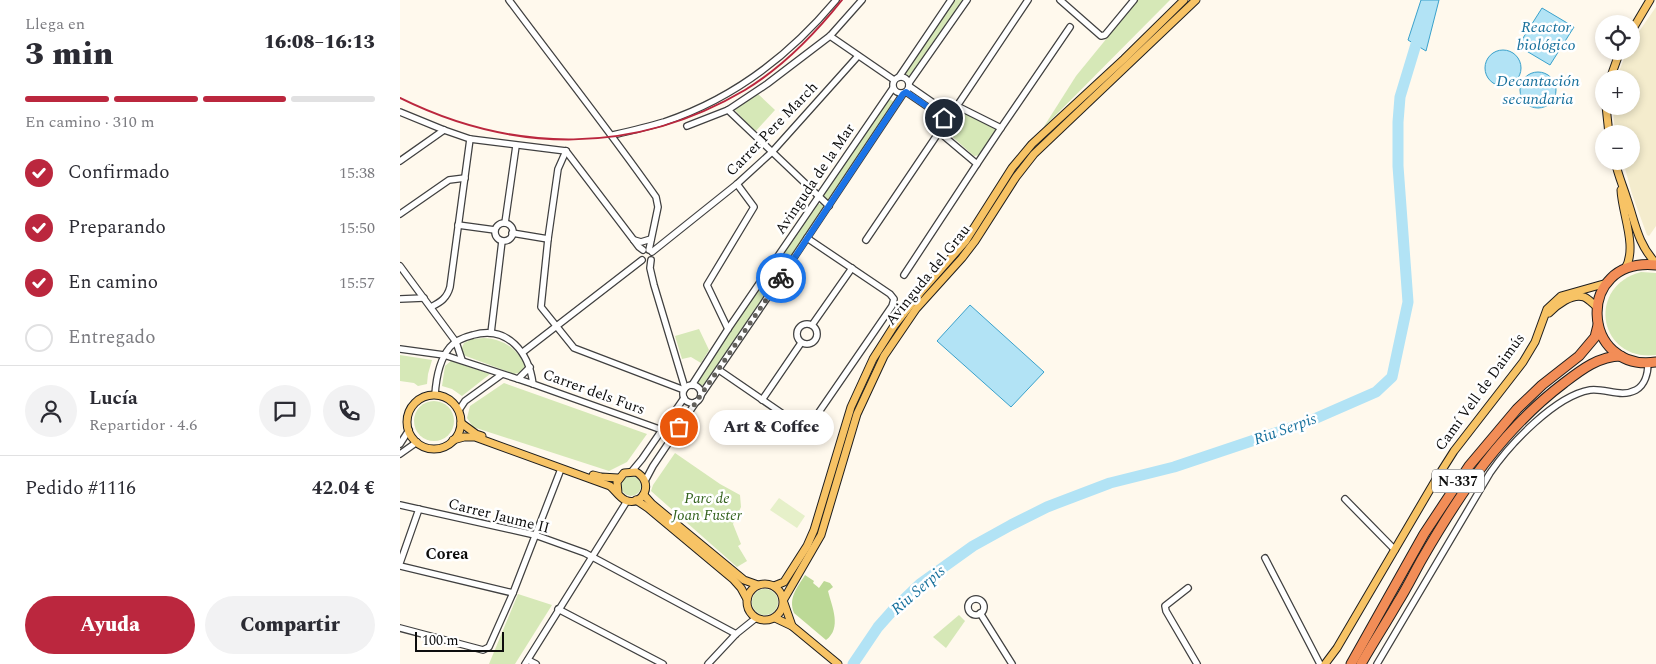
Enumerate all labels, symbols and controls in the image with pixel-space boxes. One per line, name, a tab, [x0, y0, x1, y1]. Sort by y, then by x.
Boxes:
text: Llega en	[25, 12, 85, 36]
water label: Reactor biológico	[1516, 15, 1576, 57]
map controls	[1595, 15, 1640, 170]
button: locate	[1595, 15, 1640, 60]
text: 16:08–16:13	[264, 28, 375, 57]
text: 3 min	[25, 30, 113, 79]
water label: Decantación secundaria	[1496, 69, 1580, 111]
button: +	[1595, 70, 1640, 115]
street label: Carrer Pere March	[721, 76, 824, 182]
pin	[923, 97, 965, 139]
icon: home	[930, 104, 958, 132]
text: En camino · 310 m	[25, 110, 155, 134]
street label: Avinguda de la Mar	[769, 119, 861, 239]
button: −	[1595, 125, 1640, 170]
text: Confirmado	[68, 158, 169, 187]
icon: check	[25, 159, 53, 187]
text: 15:38	[339, 161, 375, 185]
text: Preparando	[68, 213, 166, 242]
icon: check	[25, 214, 53, 242]
text: 15:50	[339, 216, 375, 240]
street label: Avinguda del Grau	[880, 219, 976, 331]
courier	[756, 253, 806, 303]
icon: bike	[767, 264, 795, 292]
text: En camino	[68, 268, 158, 297]
icon: check	[25, 269, 53, 297]
text: 15:57	[339, 271, 375, 295]
text: Entregado	[68, 323, 155, 352]
street label: Camí Vell de Daimús	[1429, 328, 1531, 456]
street label: Carrer dels Furs	[540, 363, 648, 421]
text: Lucía	[89, 384, 138, 413]
button: person	[25, 385, 77, 437]
button: chat	[259, 385, 311, 437]
button: phone	[323, 385, 375, 437]
pin	[658, 406, 700, 448]
water label: Riu Serpis	[1250, 406, 1320, 451]
callout: Art & Coffee	[709, 410, 834, 444]
text: Repartidor · 4.6	[89, 413, 197, 437]
icon: bag	[665, 413, 693, 441]
text: Art & Coffee	[724, 415, 819, 439]
road number: N-337	[1432, 470, 1484, 492]
text: Pedido #1116	[25, 474, 136, 503]
text: 42.04 €	[312, 474, 375, 503]
park label: Parc de Joan Fuster	[671, 487, 743, 527]
street label: Carrer Jaume II	[446, 492, 552, 540]
district label: Corea	[425, 542, 469, 566]
water label: Riu Serpis	[886, 559, 951, 620]
button: Ayuda	[25, 596, 195, 654]
button: Compartir	[205, 596, 375, 654]
scale bar	[415, 629, 504, 652]
text: 100 m	[422, 630, 459, 651]

